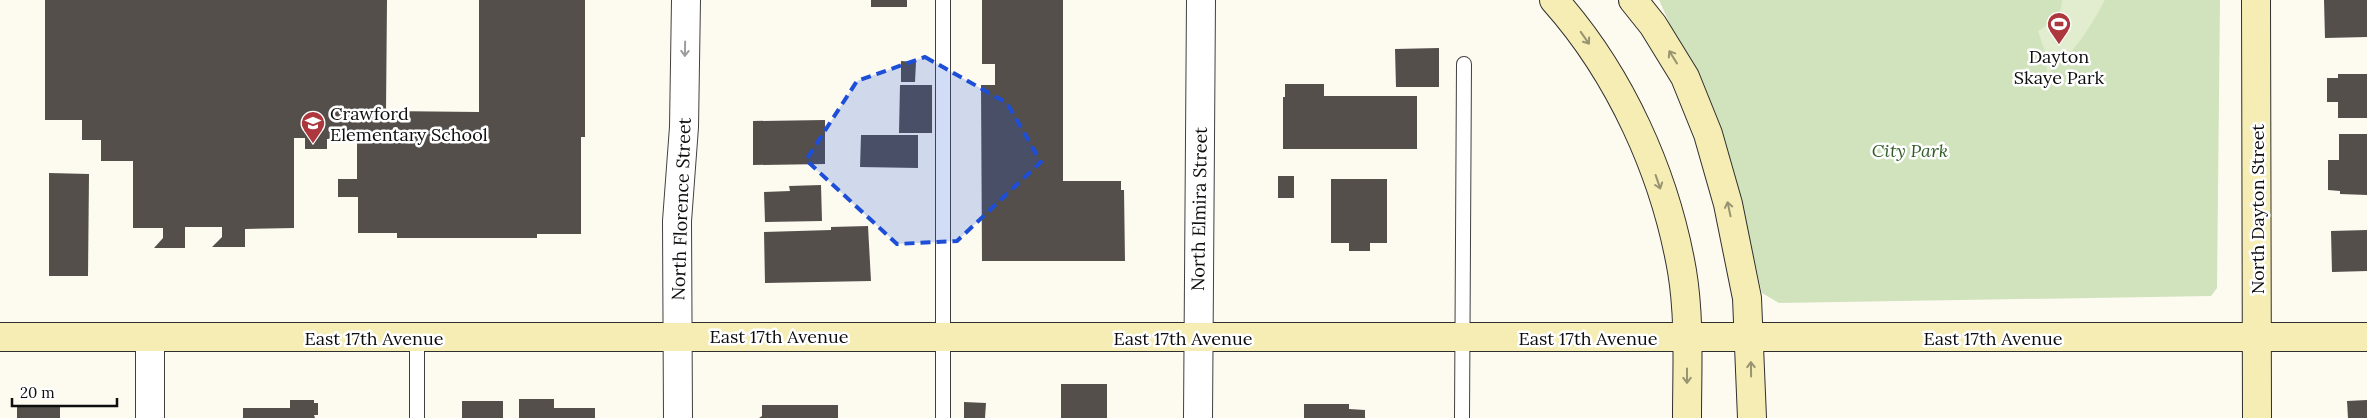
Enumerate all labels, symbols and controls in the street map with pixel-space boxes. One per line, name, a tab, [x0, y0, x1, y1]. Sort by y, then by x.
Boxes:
sports icon: Dayton Skaye Park	[2046, 11, 2072, 45]
one-way arrow	[1580, 31, 1590, 45]
one-way arrow	[680, 40, 690, 56]
place label: Dayton Skaye Park	[2014, 45, 2104, 89]
one-way arrow	[1667, 50, 1678, 64]
place label: Crawford Elementary School	[330, 102, 488, 146]
school or university icon: Crawford Elementary School	[300, 110, 326, 144]
street label: North Florence Street	[666, 117, 696, 301]
street label: North Dayton Street	[2246, 124, 2269, 294]
street label: North Elmira Street	[1186, 127, 1212, 291]
park label: City Park	[1872, 139, 1948, 162]
one-way arrow	[1654, 174, 1663, 190]
one-way arrow	[1724, 201, 1733, 217]
street label: East 17th Avenue	[710, 325, 849, 348]
street label: East 17th Avenue	[305, 327, 444, 350]
street label: East 17th Avenue	[1114, 327, 1253, 350]
street label: East 17th Avenue	[1519, 327, 1658, 350]
street label: East 17th Avenue	[1924, 327, 2063, 350]
one-way arrow	[1746, 362, 1756, 378]
one-way arrow	[1682, 368, 1692, 384]
scale bar	[12, 376, 118, 408]
text: 20 m	[20, 383, 55, 402]

